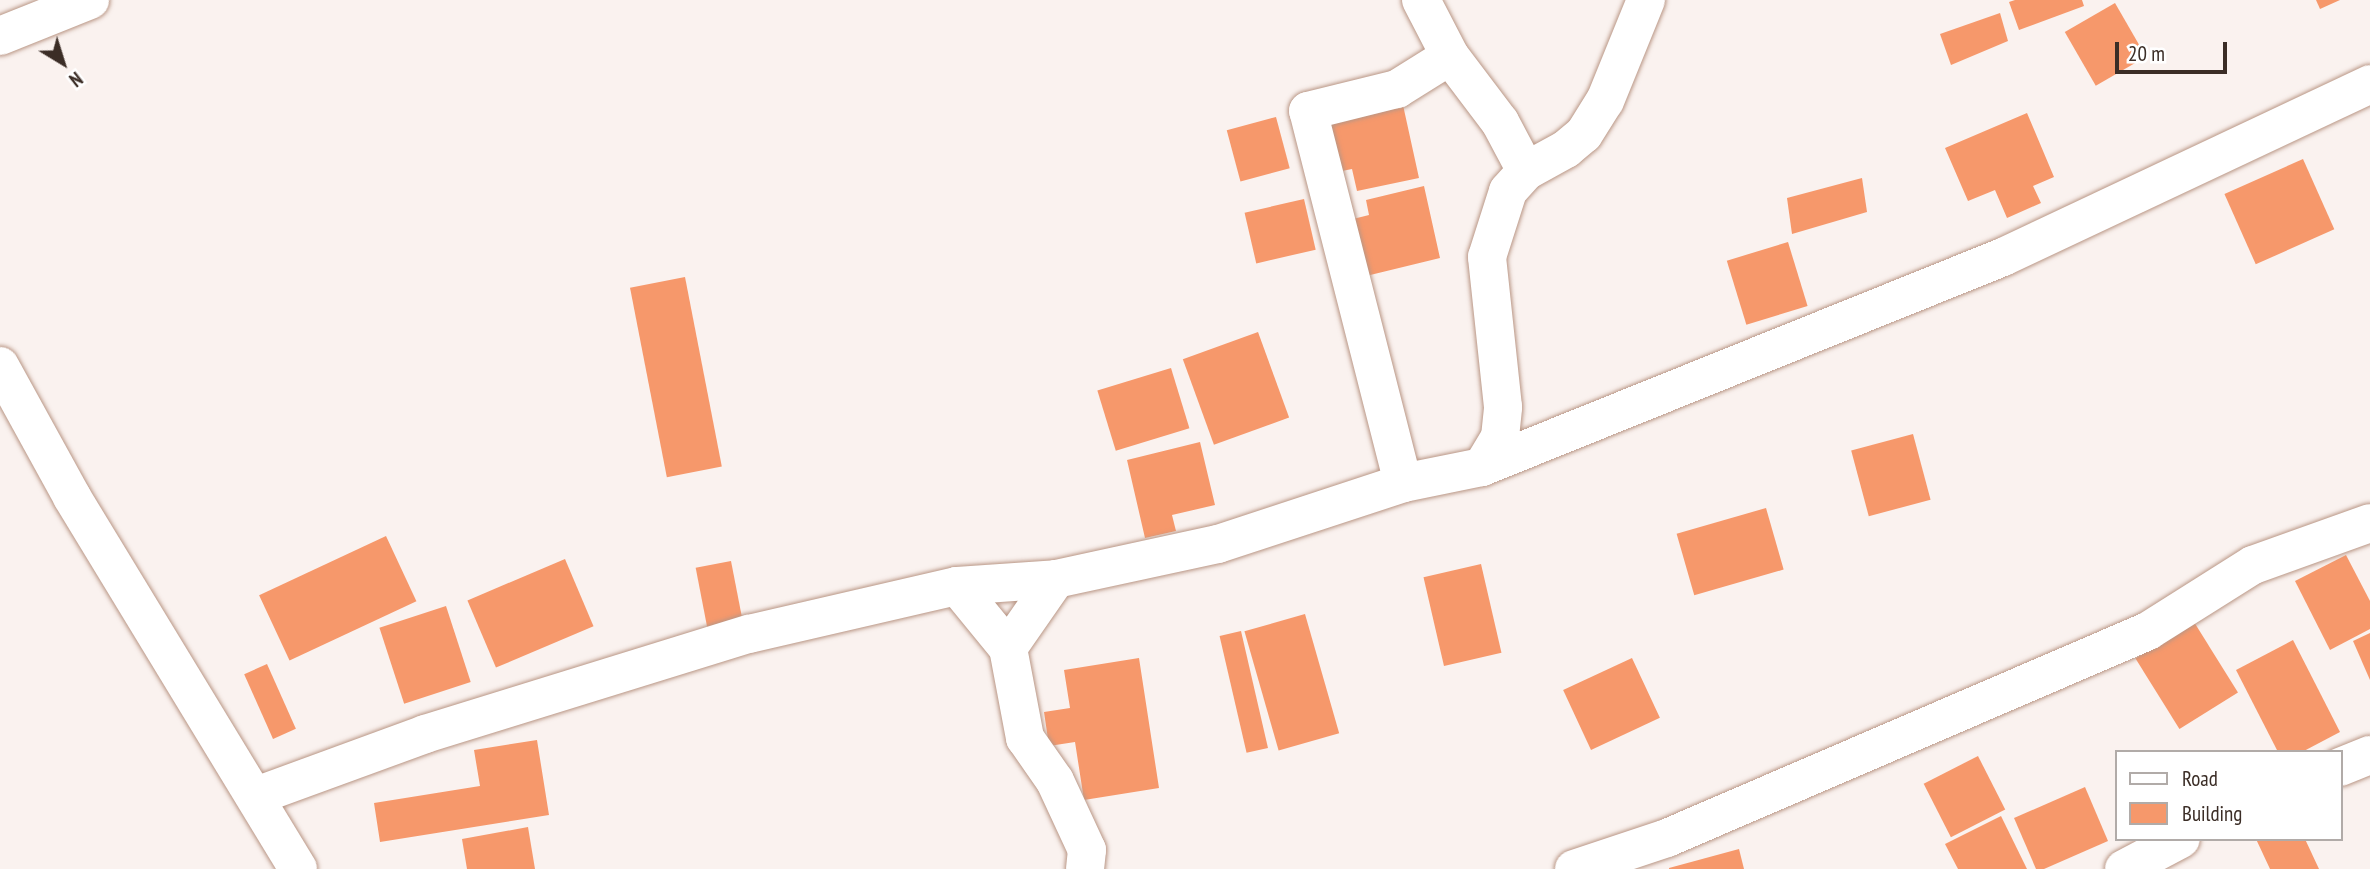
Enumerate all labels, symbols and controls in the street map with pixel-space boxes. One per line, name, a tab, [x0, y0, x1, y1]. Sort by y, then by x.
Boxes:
north arrow	[28, 28, 98, 98]
scale bar	[2118, 28, 2230, 72]
text: 20 m	[2128, 40, 2165, 67]
text: N	[65, 67, 87, 92]
legend	[2114, 750, 2342, 841]
text: Road	[2182, 765, 2218, 792]
text: Building	[2182, 800, 2242, 827]

